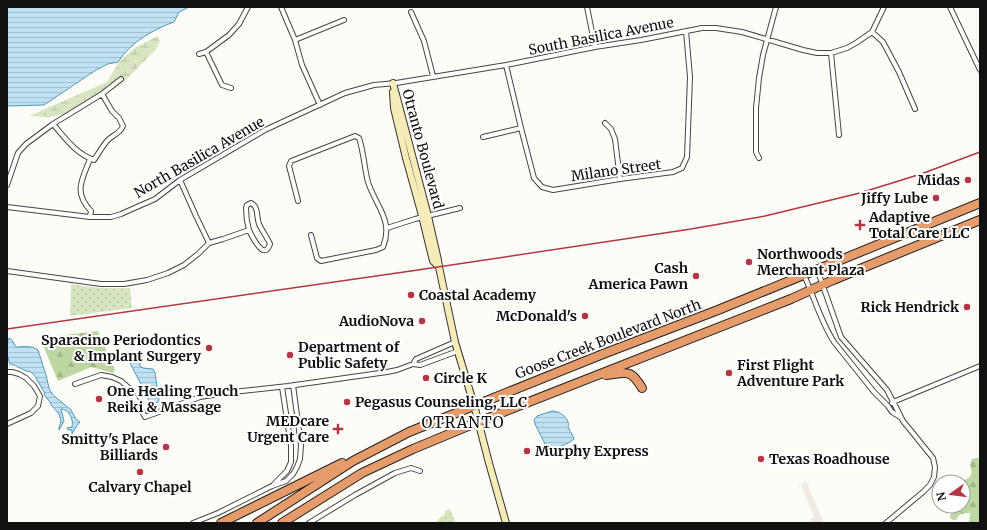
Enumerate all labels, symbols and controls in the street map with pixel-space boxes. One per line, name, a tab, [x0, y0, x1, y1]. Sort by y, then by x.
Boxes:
street label: South Basilica Avenue	[527, 13, 675, 59]
street label: Otranto Boulevard	[398, 87, 448, 211]
street label: North Basilica Avenue	[131, 112, 267, 202]
street label: Milano Street	[570, 155, 663, 185]
place label: Midas	[917, 171, 960, 189]
marker: Midas	[963, 175, 973, 185]
place label: Jiffy Lube	[860, 189, 928, 207]
marker: Jiffy Lube	[931, 193, 941, 203]
place label: Adaptive Total Care LLC	[868, 208, 970, 242]
marker: Adaptive Total Care LLC	[854, 219, 866, 231]
place label: Northwoods Merchant Plaza	[757, 245, 865, 279]
marker: Northwoods Merchant Plaza	[744, 257, 754, 267]
place label: Cash America Pawn	[588, 259, 689, 293]
marker: Cash America Pawn	[691, 271, 701, 281]
place label: Coastal Academy	[419, 286, 537, 304]
marker: Coastal Academy	[406, 290, 416, 300]
street label: Goose Creek Boulevard North	[512, 295, 704, 383]
place label: Rick Hendrick	[860, 298, 960, 316]
marker: Rick Hendrick	[962, 302, 972, 312]
place label: McDonald's	[496, 307, 577, 325]
marker: McDonald's	[580, 311, 590, 321]
place label: AudioNova	[338, 312, 414, 330]
marker: AudioNova	[417, 316, 427, 326]
place label: Sparacino Periodontics & Implant Surgery	[41, 331, 202, 365]
place label: Department of Public Safety	[298, 338, 400, 372]
marker: Sparacino Periodontics & Implant Surgery	[204, 343, 214, 353]
marker: Department of Public Safety	[285, 350, 295, 360]
place label: First Flight Adventure Park	[736, 356, 845, 390]
marker: First Flight Adventure Park	[724, 368, 734, 378]
place label: Circle K	[434, 369, 488, 387]
marker: Circle K	[421, 373, 431, 383]
place label: One Healing Touch Reiki & Massage	[107, 382, 239, 416]
place label: Pegasus Counseling, LLC	[355, 393, 527, 411]
marker: One Healing Touch Reiki & Massage	[94, 394, 104, 404]
marker: Pegasus Counseling, LLC	[342, 397, 352, 407]
place label: MEDcare Urgent Care	[247, 412, 329, 446]
district label: OTRANTO	[421, 413, 505, 432]
marker: MEDcare Urgent Care	[332, 423, 344, 435]
place label: Smitty's Place Billiards	[61, 430, 158, 464]
marker: Smitty's Place Billiards	[161, 442, 171, 452]
place label: Murphy Express	[535, 442, 649, 460]
marker: Murphy Express	[522, 446, 532, 456]
place label: Texas Roadhouse	[769, 450, 890, 468]
marker: Texas Roadhouse	[756, 454, 766, 464]
marker: Calvary Chapel	[135, 467, 145, 477]
north arrow	[931, 474, 971, 514]
place label: Calvary Chapel	[88, 478, 192, 496]
text: N	[933, 490, 949, 502]

